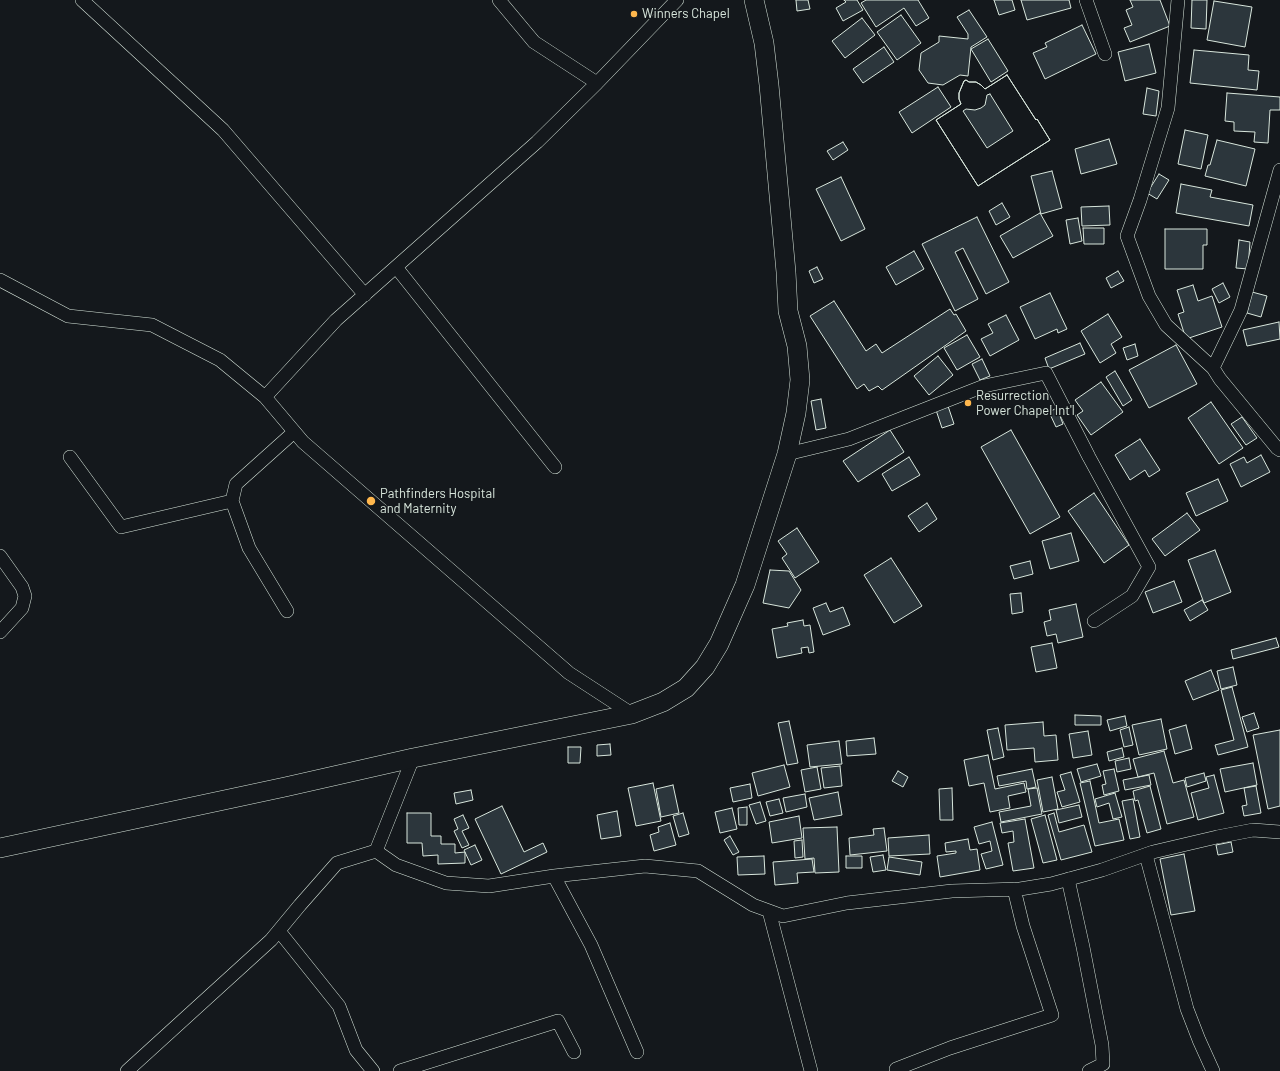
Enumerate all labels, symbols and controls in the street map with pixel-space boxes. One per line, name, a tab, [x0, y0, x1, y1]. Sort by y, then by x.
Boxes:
place label: Winners Chapel	[642, 6, 730, 22]
marker: Winners Chapel	[629, 9, 639, 19]
place label: Resurrection Power Chapel Int'l	[976, 388, 1075, 419]
marker: Resurrection Power Chapel Int'l	[963, 398, 973, 408]
place label: Pathfinders Hospital and Maternity	[380, 486, 495, 517]
marker: Pathfinders Hospital and Maternity	[365, 495, 377, 507]

